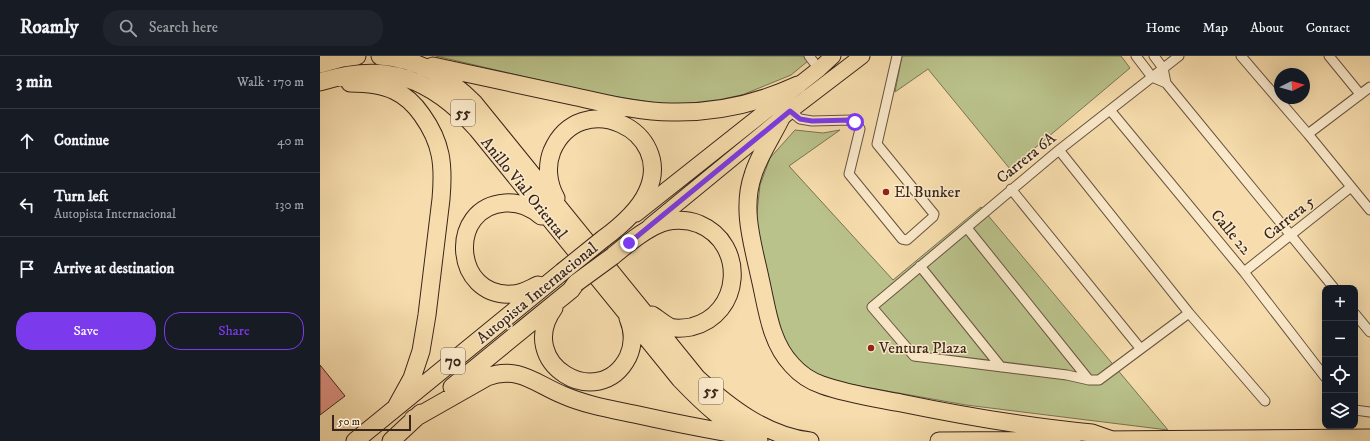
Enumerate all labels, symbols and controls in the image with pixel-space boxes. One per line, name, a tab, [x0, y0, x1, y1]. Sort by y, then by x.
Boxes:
search box	[103, 10, 383, 46]
text: Roamly	[20, 16, 79, 39]
icon: search	[117, 17, 139, 39]
text: Search here	[149, 18, 218, 37]
text: Home	[1146, 19, 1180, 37]
text: Map	[1202, 19, 1228, 37]
text: About	[1250, 19, 1284, 37]
text: Contact	[1306, 19, 1350, 37]
north arrow	[1274, 68, 1310, 104]
text: 3 min	[16, 71, 52, 93]
text: Walk · 170 m	[237, 74, 304, 90]
road number: 55	[451, 100, 475, 126]
route start	[846, 113, 864, 131]
street label: Carrera 6A	[992, 127, 1060, 188]
icon: ahead	[16, 130, 38, 152]
text: Continue	[54, 131, 109, 150]
text: 40 m	[277, 133, 304, 149]
street label: Anillo Vial Oriental	[477, 133, 571, 243]
place label: El Bunker	[894, 182, 960, 202]
text: Turn left	[54, 187, 108, 206]
marker: El Bunker	[881, 187, 891, 197]
street label: Carrera 5	[1259, 191, 1319, 245]
icon: left	[16, 194, 38, 216]
text: 130 m	[275, 197, 304, 213]
street label: Calle 22	[1206, 205, 1256, 259]
text: Autopista Internacional	[54, 206, 176, 222]
route end	[620, 234, 638, 252]
street label: Autopista Internacional	[472, 238, 602, 348]
icon: arrive	[16, 258, 38, 280]
text: Arrive at destination	[54, 259, 174, 278]
map controls	[1322, 285, 1358, 429]
button: +	[1322, 285, 1358, 321]
button: Save	[16, 312, 156, 350]
button: Share	[164, 312, 304, 350]
button: −	[1322, 321, 1358, 357]
place label: Ventura Plaza	[878, 338, 967, 358]
marker: Ventura Plaza	[866, 343, 876, 353]
road number: 70	[441, 348, 465, 374]
button: locate	[1322, 357, 1358, 393]
road number: 55	[699, 378, 723, 404]
button: layers	[1322, 393, 1358, 429]
scale bar	[332, 413, 411, 432]
text: 50 m	[338, 415, 360, 429]

